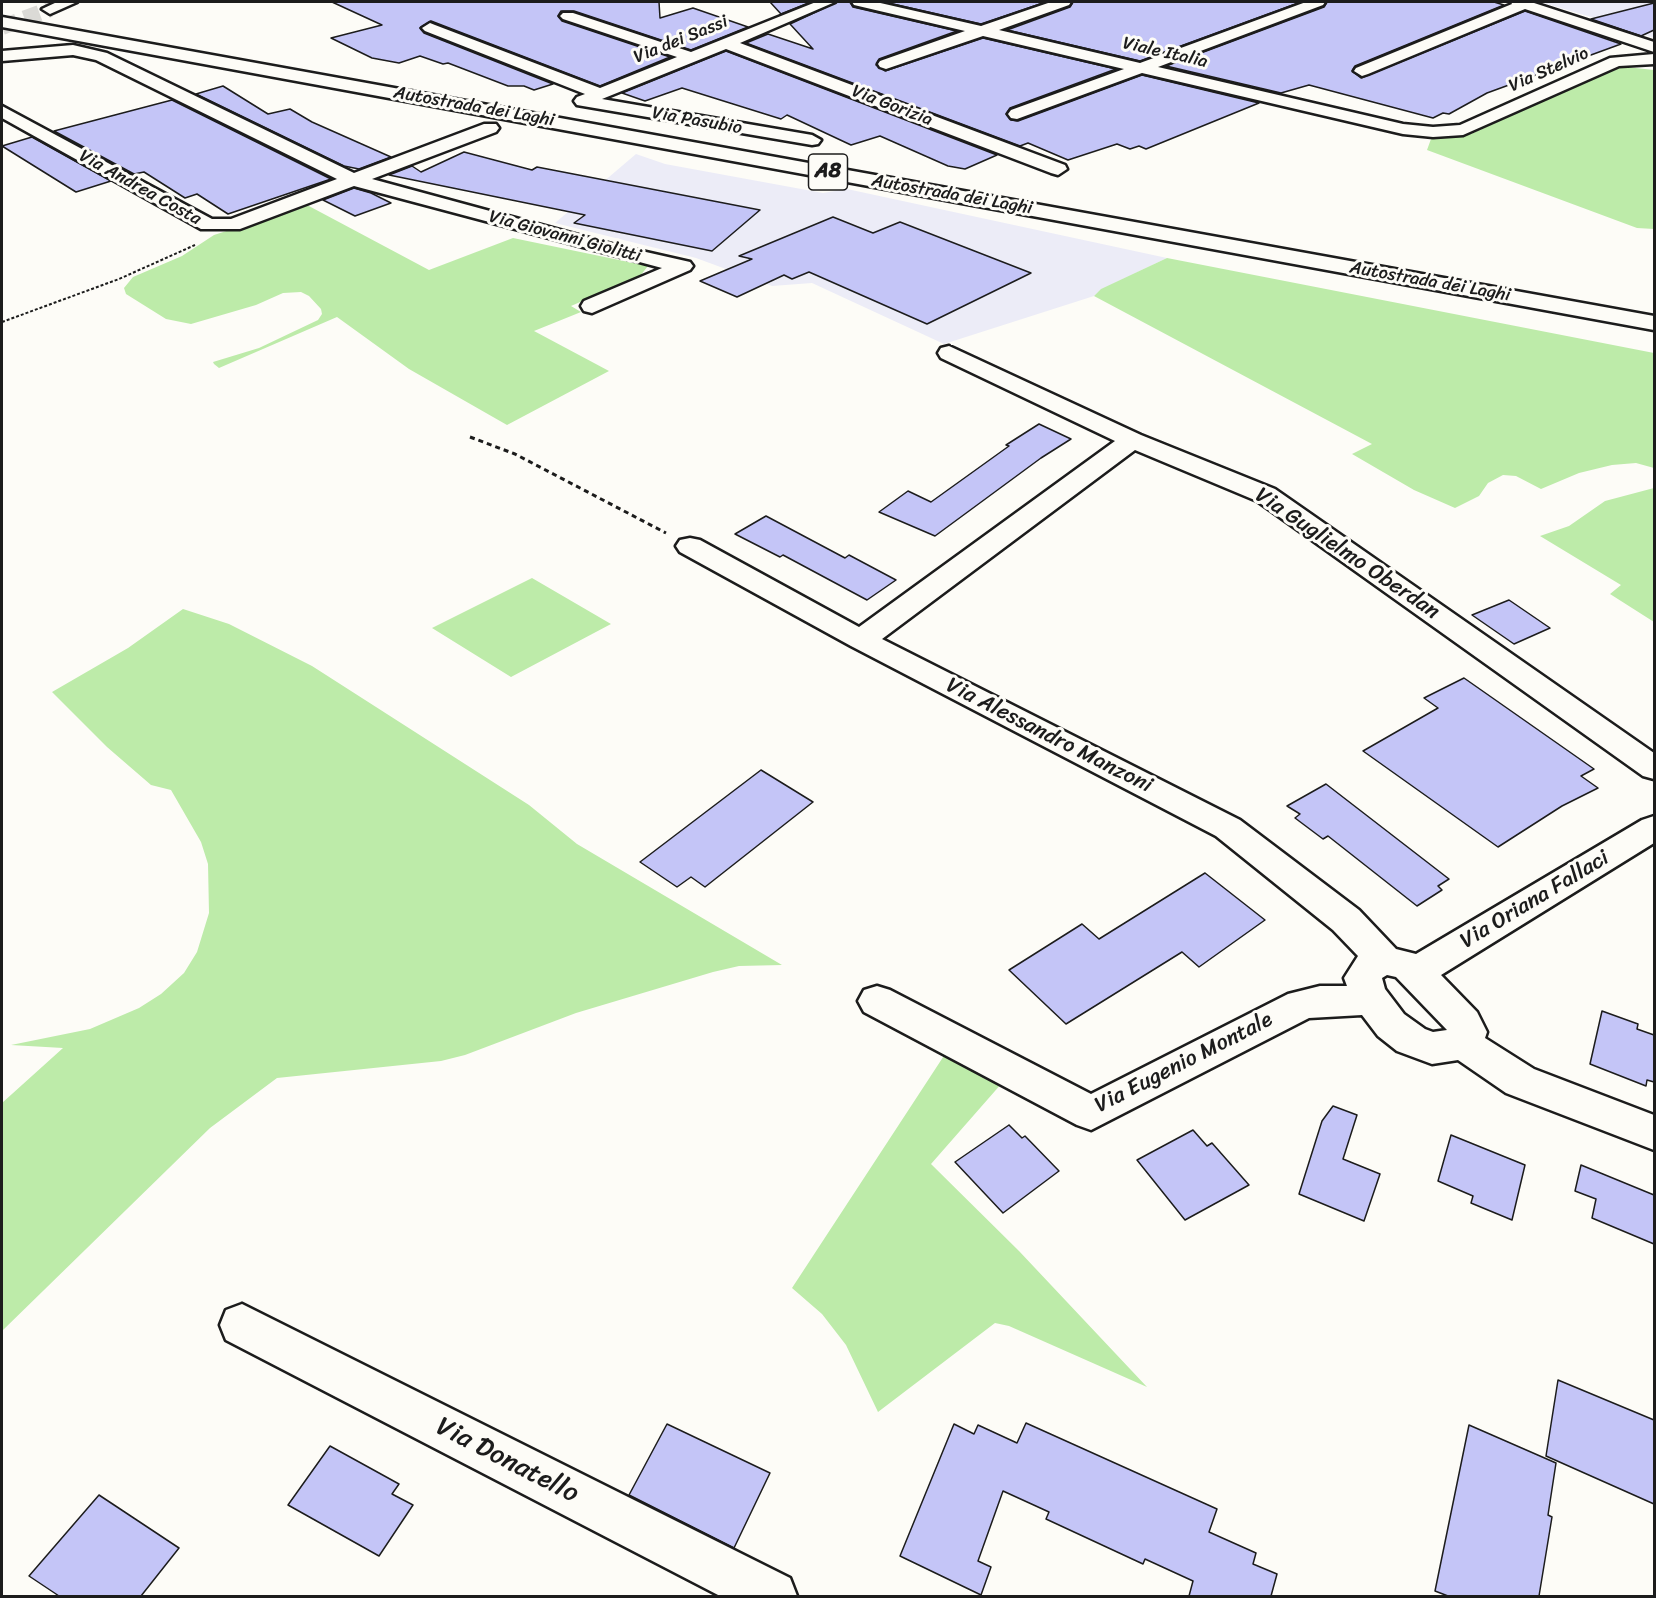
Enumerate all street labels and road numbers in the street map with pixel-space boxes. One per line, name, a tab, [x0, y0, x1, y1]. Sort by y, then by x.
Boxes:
street label: Via dei Sassi	[631, 11, 731, 69]
street label: Viale Italia	[1121, 33, 1209, 73]
street label: Via Stelvio	[1506, 43, 1592, 97]
street label: Via Gorizia	[849, 81, 935, 131]
street label: Autostrada dei Laghi	[392, 82, 556, 132]
street label: Via Pasubio	[650, 102, 744, 140]
street label: Via Andrea Costa	[75, 146, 205, 230]
road number: A8	[808, 154, 848, 190]
street label: Autostrada dei Laghi	[870, 170, 1034, 220]
street label: Via Giovanni Giolitti	[487, 206, 643, 268]
street label: Autostrada dei Laghi	[1348, 257, 1512, 307]
street label: Via Guglielmo Oberdan	[1250, 482, 1444, 626]
street label: Via Alessandro Manzoni	[942, 673, 1156, 799]
street label: Via Oriana Fallaci	[1456, 845, 1614, 955]
street label: Via Eugenio Montale	[1091, 1007, 1277, 1119]
street label: Via Donatello	[430, 1411, 584, 1511]

